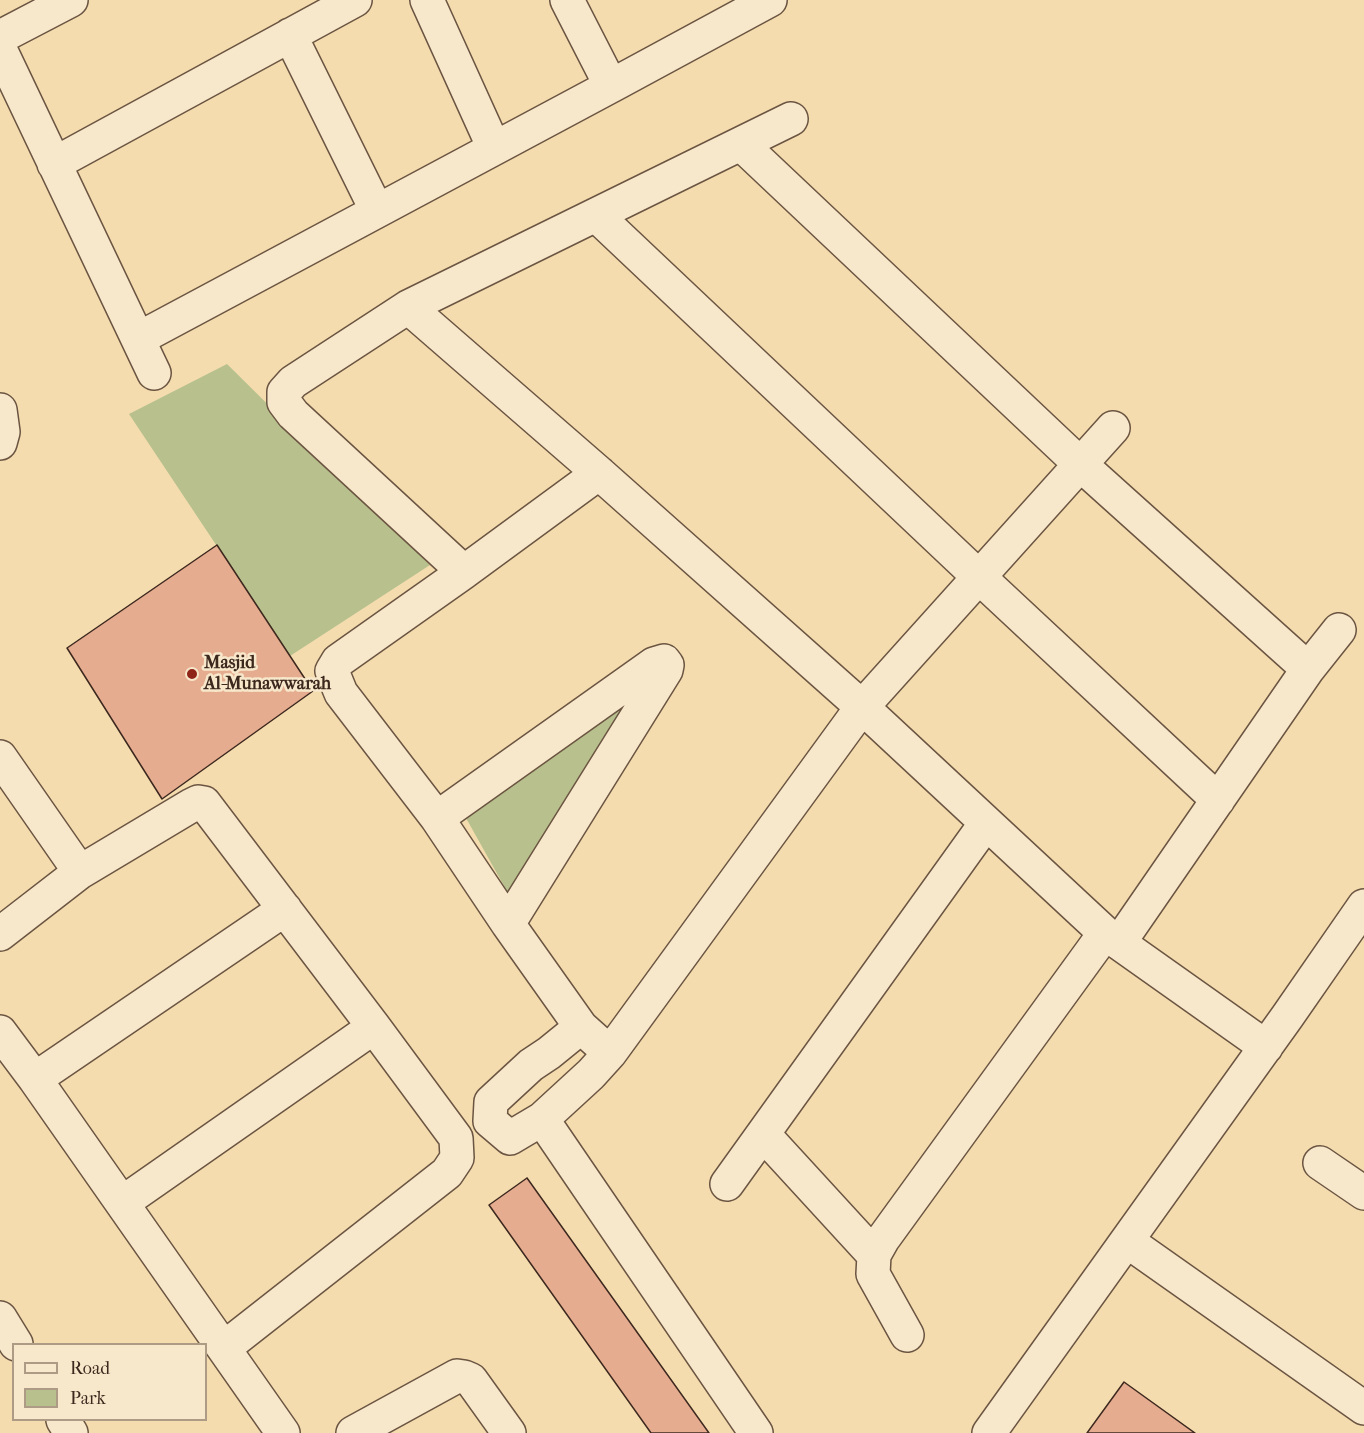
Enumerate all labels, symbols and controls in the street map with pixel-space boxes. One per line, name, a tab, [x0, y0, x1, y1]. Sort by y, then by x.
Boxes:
place label: Masjid Al-Munawwarah	[204, 653, 331, 696]
marker: Masjid Al-Munawwarah	[185, 667, 199, 681]
legend	[12, 1343, 207, 1421]
text: Road	[70, 1358, 110, 1379]
text: Park	[70, 1388, 106, 1409]

